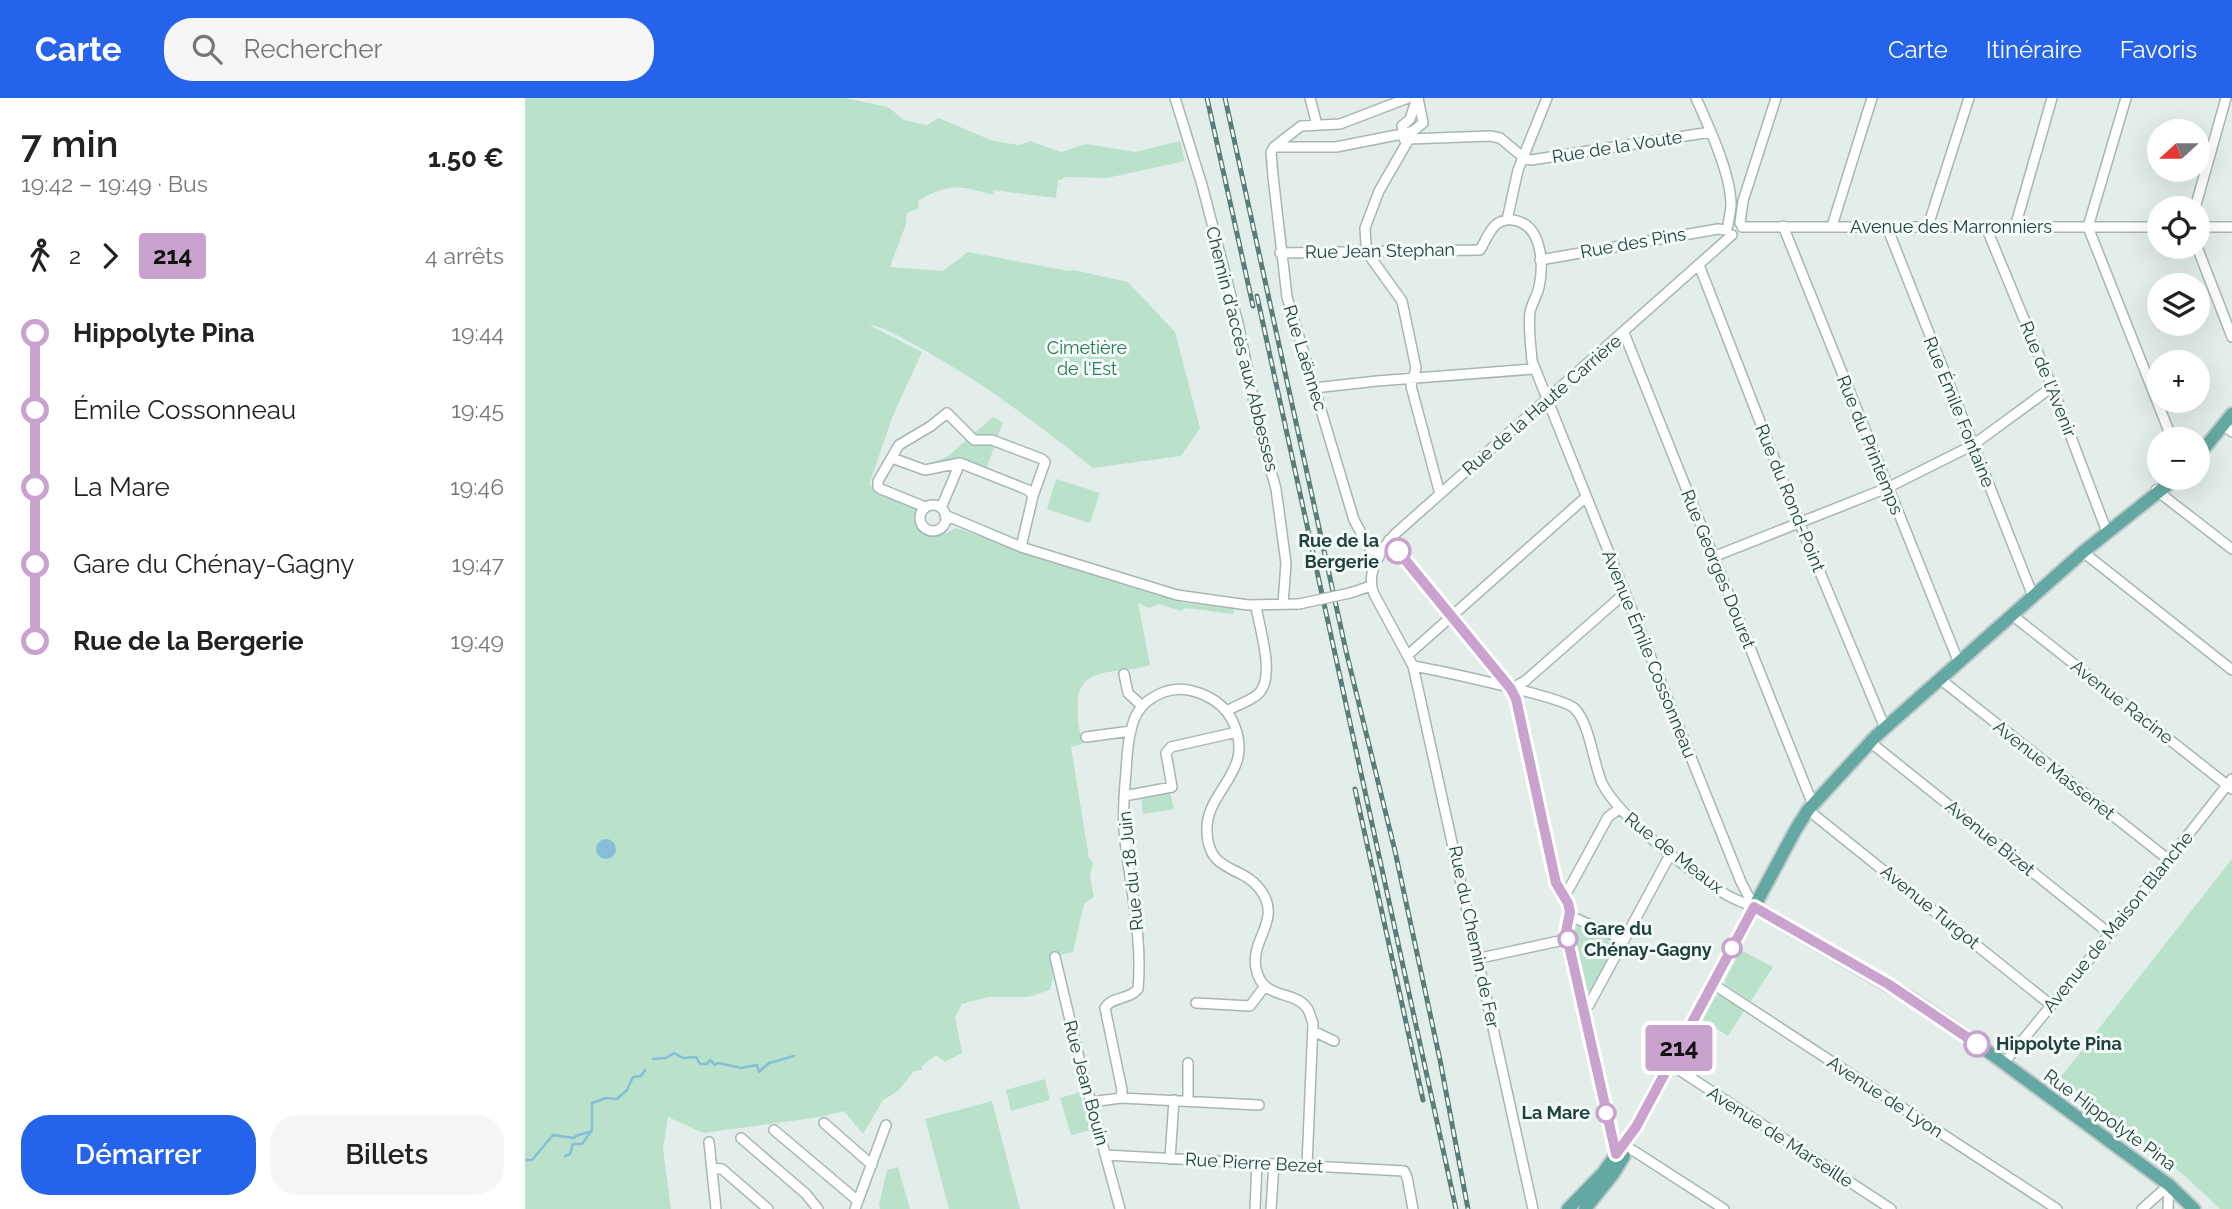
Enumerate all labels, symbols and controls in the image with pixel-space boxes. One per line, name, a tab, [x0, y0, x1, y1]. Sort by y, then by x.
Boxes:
search box	[164, 18, 654, 81]
text: Carte	[35, 30, 122, 69]
icon: search	[188, 30, 226, 68]
text: Rechercher	[244, 34, 383, 64]
text: Carte	[1888, 35, 1948, 64]
text: Itinéraire	[1986, 35, 2082, 64]
text: Favoris	[2120, 35, 2197, 64]
north arrow	[2147, 119, 2210, 182]
map controls	[2147, 119, 2210, 490]
text: 7 min	[21, 121, 118, 166]
street label: Rue de la Voute	[1550, 126, 1684, 167]
text: 1.50 €	[428, 143, 504, 173]
text: 19:42 – 19:49 · Bus	[21, 170, 208, 197]
button: locate	[2147, 196, 2210, 259]
street label: Avenue des Marronniers	[1850, 216, 2052, 237]
street label: Rue des Pins	[1578, 223, 1688, 262]
street label: Chemin d'accès aux Abbesses	[1202, 224, 1283, 474]
icon: walk	[21, 237, 59, 275]
icon: forward	[91, 237, 129, 275]
street label: Rue Jean Stephan	[1305, 239, 1455, 262]
text: 214	[153, 241, 192, 270]
text: 2	[69, 242, 81, 269]
text: 4 arrêts	[425, 242, 504, 269]
button: layers	[2147, 273, 2210, 336]
street label: Rue Laënnec	[1279, 302, 1332, 414]
text: Hippolyte Pina	[73, 318, 255, 348]
street label: Rue de l'Avenir	[2016, 318, 2081, 440]
text: 19:44	[451, 319, 504, 346]
street label: Rue de la Haute Carrière	[1458, 330, 1626, 479]
street label: Rue Émile Fontaine	[1920, 333, 2000, 491]
park label: Cimetière de l'Est	[1047, 337, 1128, 379]
button: +	[2147, 350, 2210, 413]
street label: Rue du Printemps	[1833, 372, 1908, 518]
text: Émile Cossonneau	[73, 395, 296, 425]
text: 19:45	[451, 396, 504, 423]
street label: Rue du Rond-Point	[1751, 421, 1830, 575]
button: −	[2147, 427, 2210, 490]
text: La Mare	[73, 472, 170, 502]
text: 19:46	[450, 473, 504, 500]
street label: Rue Georges Douret	[1677, 486, 1760, 651]
place label: Rue de la Bergerie	[1298, 530, 1379, 572]
marker: Rue de la Bergerie	[1385, 538, 1411, 564]
street label: Avenue Émile Cossonneau	[1598, 546, 1702, 761]
text: Gare du Chénay-Gagny	[73, 549, 354, 579]
text: 19:47	[452, 550, 504, 577]
text: Rue de la Bergerie	[73, 626, 303, 656]
text: 19:49	[450, 627, 504, 654]
street label: Avenue Racine	[2067, 655, 2178, 748]
street label: Avenue Massenet	[1989, 716, 2119, 824]
street label: Avenue Bizet	[1941, 795, 2039, 880]
street label: Rue de Meaux	[1621, 808, 1728, 898]
street label: Rue du 18 Juin	[1114, 810, 1147, 932]
street label: Avenue de Maison Blanche	[2038, 827, 2197, 1016]
street label: Rue du Chemin de Fer	[1445, 844, 1504, 1031]
street label: Avenue Turgot	[1877, 860, 1984, 953]
place label: Gare du Chénay-Gagny	[1584, 918, 1712, 960]
marker: Gare du Chénay-Gagny	[1558, 929, 1578, 949]
unlabelled marker	[1722, 938, 1742, 958]
street label: Rue Jean Bouin	[1060, 1018, 1113, 1148]
line badge: 214	[1639, 1025, 1719, 1071]
marker: Hippolyte Pina	[1964, 1031, 1990, 1057]
text: 214	[1659, 1033, 1699, 1062]
place label: Hippolyte Pina	[1996, 1033, 2122, 1054]
street label: Avenue de Lyon	[1823, 1051, 1947, 1142]
street label: Rue Hippolyte Pina	[2040, 1065, 2181, 1175]
street label: Avenue de Marseille	[1703, 1082, 1857, 1192]
place label: La Mare	[1521, 1102, 1590, 1123]
marker: La Mare	[1596, 1103, 1616, 1123]
button: Démarrer	[21, 1115, 256, 1195]
button: Billets	[270, 1115, 504, 1195]
street label: Rue Pierre Bezet	[1184, 1148, 1324, 1177]

